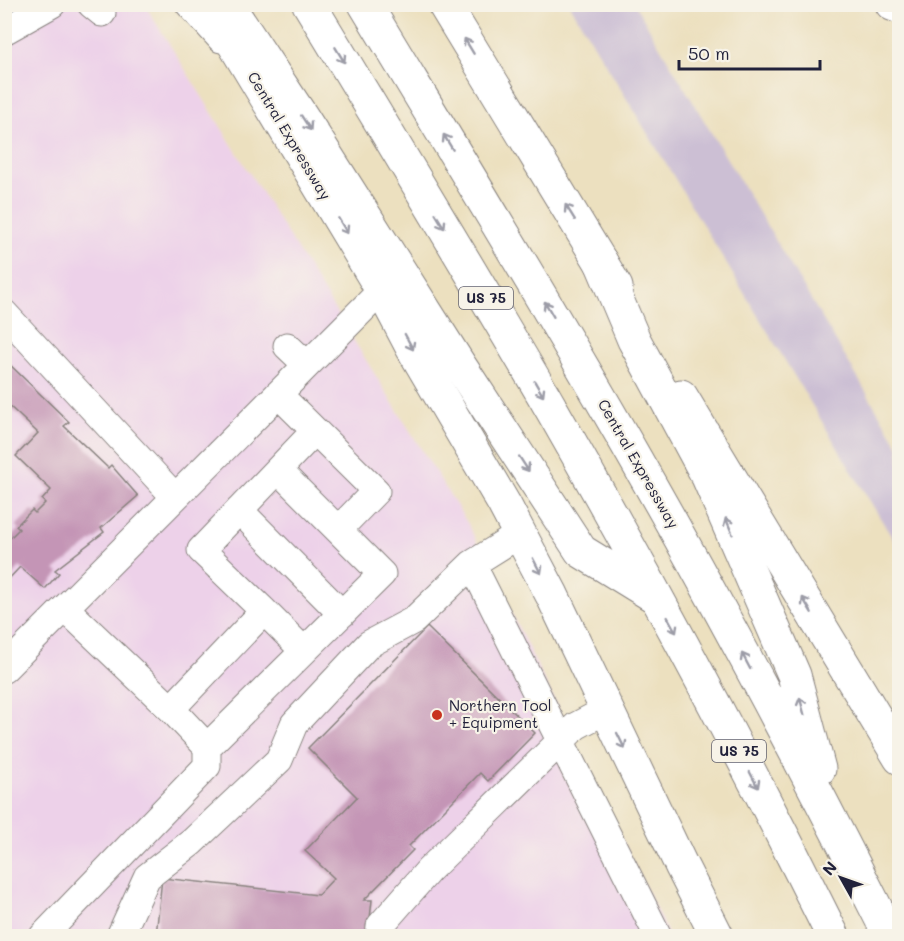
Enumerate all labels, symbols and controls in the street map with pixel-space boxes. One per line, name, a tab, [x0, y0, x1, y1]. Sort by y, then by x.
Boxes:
scale bar	[679, 33, 820, 71]
one-way arrow	[462, 37, 475, 54]
text: 50 m	[688, 41, 730, 65]
one-way arrow	[334, 46, 346, 63]
street label: Central Expressway	[244, 68, 336, 203]
one-way arrow	[300, 114, 312, 131]
one-way arrow	[442, 134, 454, 151]
one-way arrow	[564, 204, 576, 221]
one-way arrow	[435, 212, 447, 229]
one-way arrow	[338, 217, 350, 234]
road number: US 75	[459, 287, 513, 309]
one-way arrow	[543, 301, 555, 318]
one-way arrow	[404, 332, 415, 350]
one-way arrow	[534, 380, 546, 397]
street label: Central Expressway	[594, 395, 684, 532]
one-way arrow	[518, 455, 530, 472]
one-way arrow	[723, 517, 734, 535]
one-way arrow	[531, 556, 543, 574]
one-way arrow	[801, 597, 813, 614]
one-way arrow	[666, 616, 678, 633]
one-way arrow	[740, 653, 752, 670]
place label: Northern Tool + Equipment	[449, 695, 551, 732]
one-way arrow	[796, 697, 807, 716]
marker: Northern Tool + Equipment	[430, 708, 444, 722]
one-way arrow	[616, 732, 628, 750]
road number: US 75	[712, 740, 766, 762]
one-way arrow	[748, 771, 760, 788]
north arrow	[811, 848, 871, 908]
text: N	[817, 857, 841, 879]

